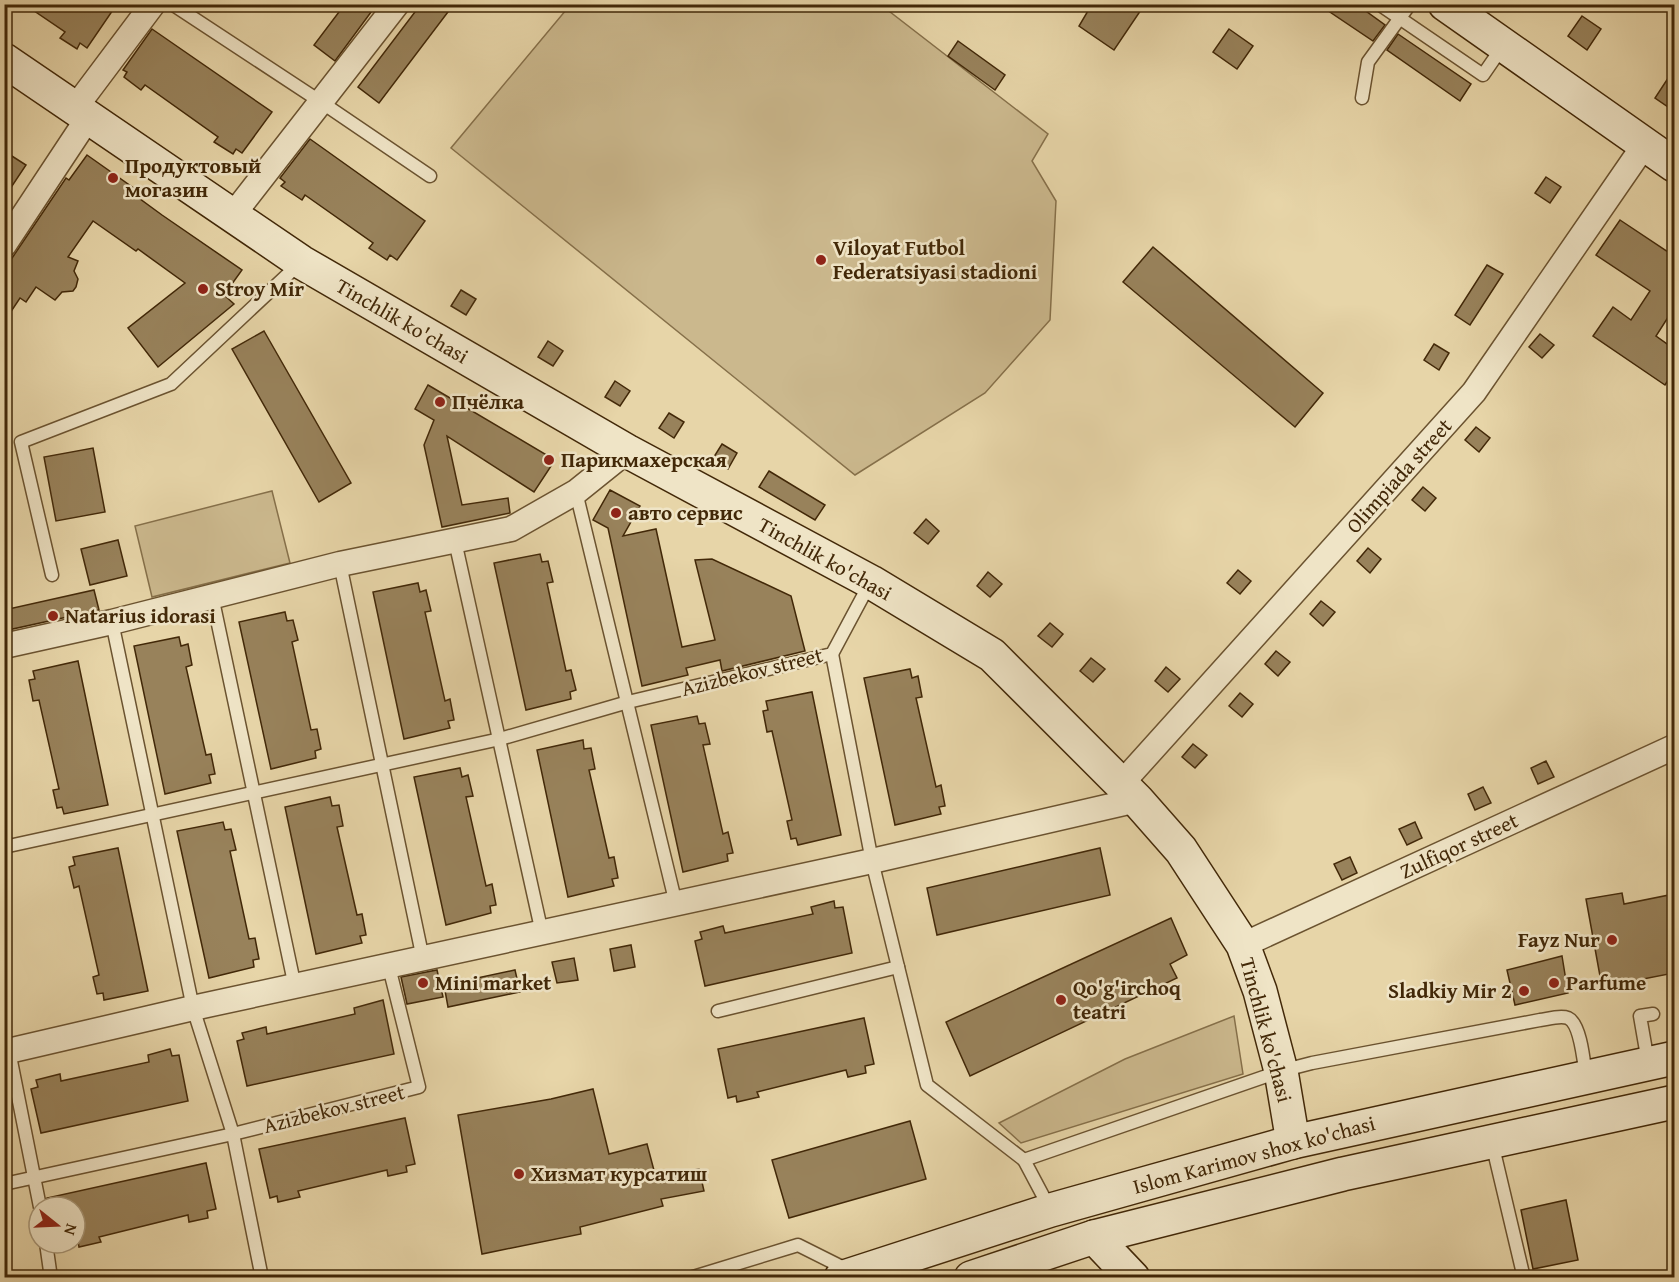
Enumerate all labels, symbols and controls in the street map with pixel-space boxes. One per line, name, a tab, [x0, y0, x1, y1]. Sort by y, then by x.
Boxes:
place label: Продуктовый могазин	[125, 150, 261, 205]
marker: Продуктовый могазин	[106, 171, 120, 185]
place label: Viloyat Futbol Federatsiyasi stadioni	[833, 232, 1038, 287]
marker: Viloyat Futbol Federatsiyasi stadioni	[814, 253, 828, 267]
street label: Tinchlik ko'chasi	[330, 270, 474, 371]
place label: Stroy Mir	[215, 273, 304, 304]
marker: Stroy Mir	[196, 282, 210, 296]
place label: Пчёлка	[452, 386, 524, 417]
marker: Пчёлка	[433, 395, 447, 409]
street label: Olimpiada street	[1338, 411, 1459, 540]
place label: Парикмахерская	[561, 444, 727, 475]
marker: Парикмахерская	[542, 453, 556, 467]
place label: авто сервис	[628, 497, 743, 528]
marker: авто сервис	[609, 506, 623, 520]
street label: Tinchlik ko'chasi	[753, 509, 898, 608]
place label: Natarius idorasi	[65, 600, 216, 631]
marker: Natarius idorasi	[46, 609, 60, 623]
street label: Azizbekov street	[678, 639, 826, 704]
street label: Zulfiqor street	[1395, 804, 1524, 886]
place label: Fayz Nur	[1518, 924, 1600, 955]
marker: Fayz Nur	[1605, 933, 1619, 947]
street label: Tinchlik ko'chasi	[1232, 954, 1301, 1106]
place label: Mini market	[435, 967, 551, 998]
place label: Parfume	[1566, 967, 1646, 998]
place label: Qo'g'irchoq teatri	[1073, 972, 1181, 1027]
place label: Sladkiy Mir 2	[1388, 975, 1512, 1006]
marker: Mini market	[416, 976, 430, 990]
marker: Parfume	[1547, 976, 1561, 990]
marker: Sladkiy Mir 2	[1517, 984, 1531, 998]
marker: Qo'g'irchoq teatri	[1054, 993, 1068, 1007]
street label: Azizbekov street	[260, 1076, 408, 1141]
street label: Islom Karimov shox ko'chasi	[1129, 1107, 1379, 1202]
place label: Хизмат курсатиш	[531, 1158, 707, 1189]
marker: Хизмат курсатиш	[512, 1167, 526, 1181]
north arrow	[27, 1195, 87, 1255]
text: N	[58, 1221, 84, 1239]

